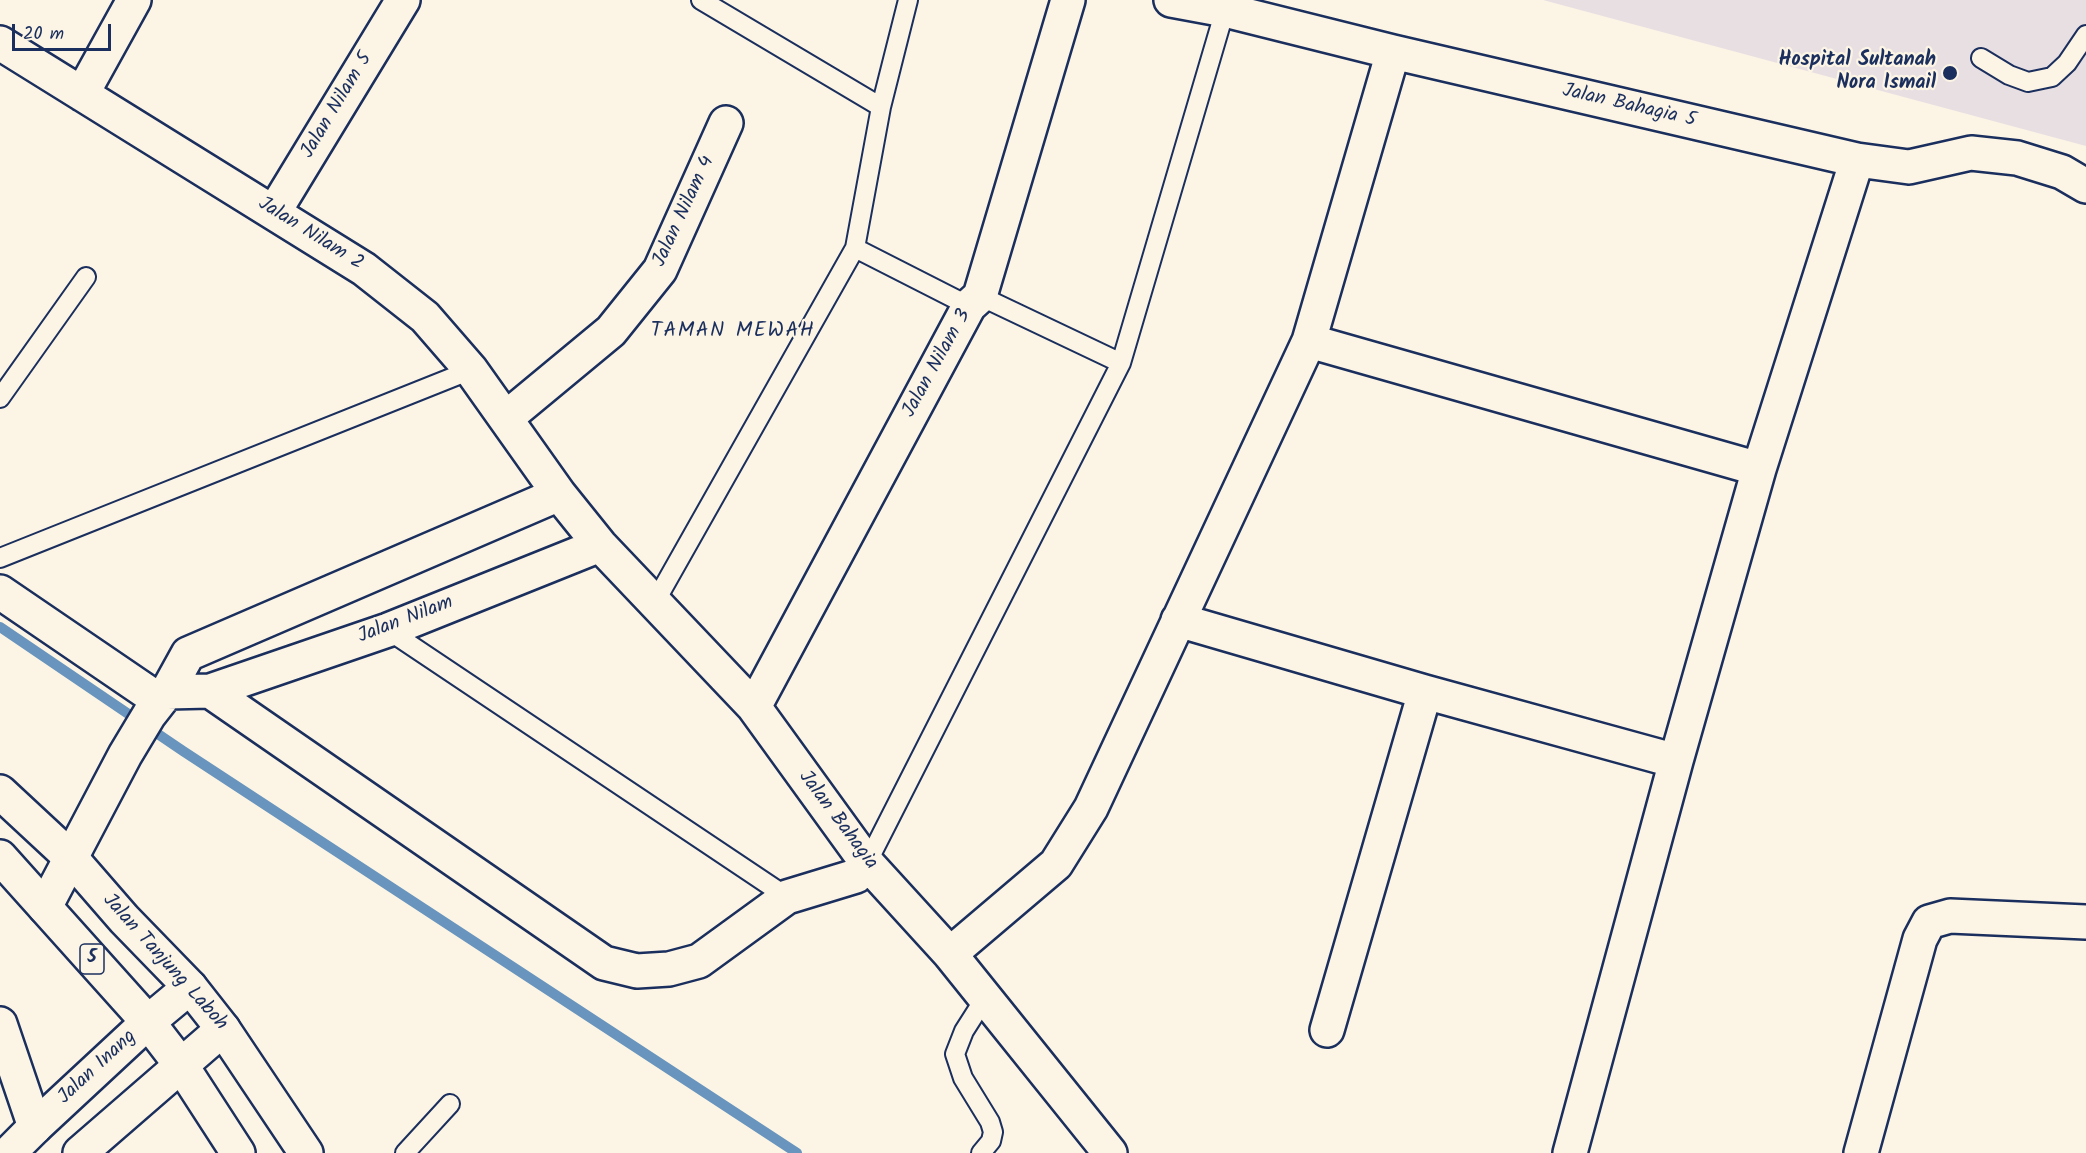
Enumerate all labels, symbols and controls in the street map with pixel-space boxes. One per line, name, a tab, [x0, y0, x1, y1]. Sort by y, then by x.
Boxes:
scale bar	[15, 12, 114, 50]
text: 20 m	[23, 20, 64, 49]
street label: Jalan Nilam 5	[297, 49, 379, 163]
place label: Hospital Sultanah Nora Ismail	[1778, 50, 1936, 97]
marker: Hospital Sultanah Nora Ismail	[1941, 64, 1959, 82]
street label: Jalan Bahagia 5	[1560, 80, 1698, 134]
street label: Jalan Nilam 4	[649, 153, 721, 271]
street label: Jalan Nilam 2	[253, 193, 367, 277]
street label: Jalan Nilam 3	[899, 306, 977, 422]
district label: TAMAN MEWAH	[651, 319, 815, 345]
street label: Jalan Nilam	[355, 592, 457, 650]
street label: Jalan Bahagia	[792, 767, 882, 875]
street label: Jalan Tanjung Laboh	[96, 890, 232, 1036]
road number: 5	[80, 944, 104, 974]
street label: Jalan Inang	[54, 1026, 142, 1110]

